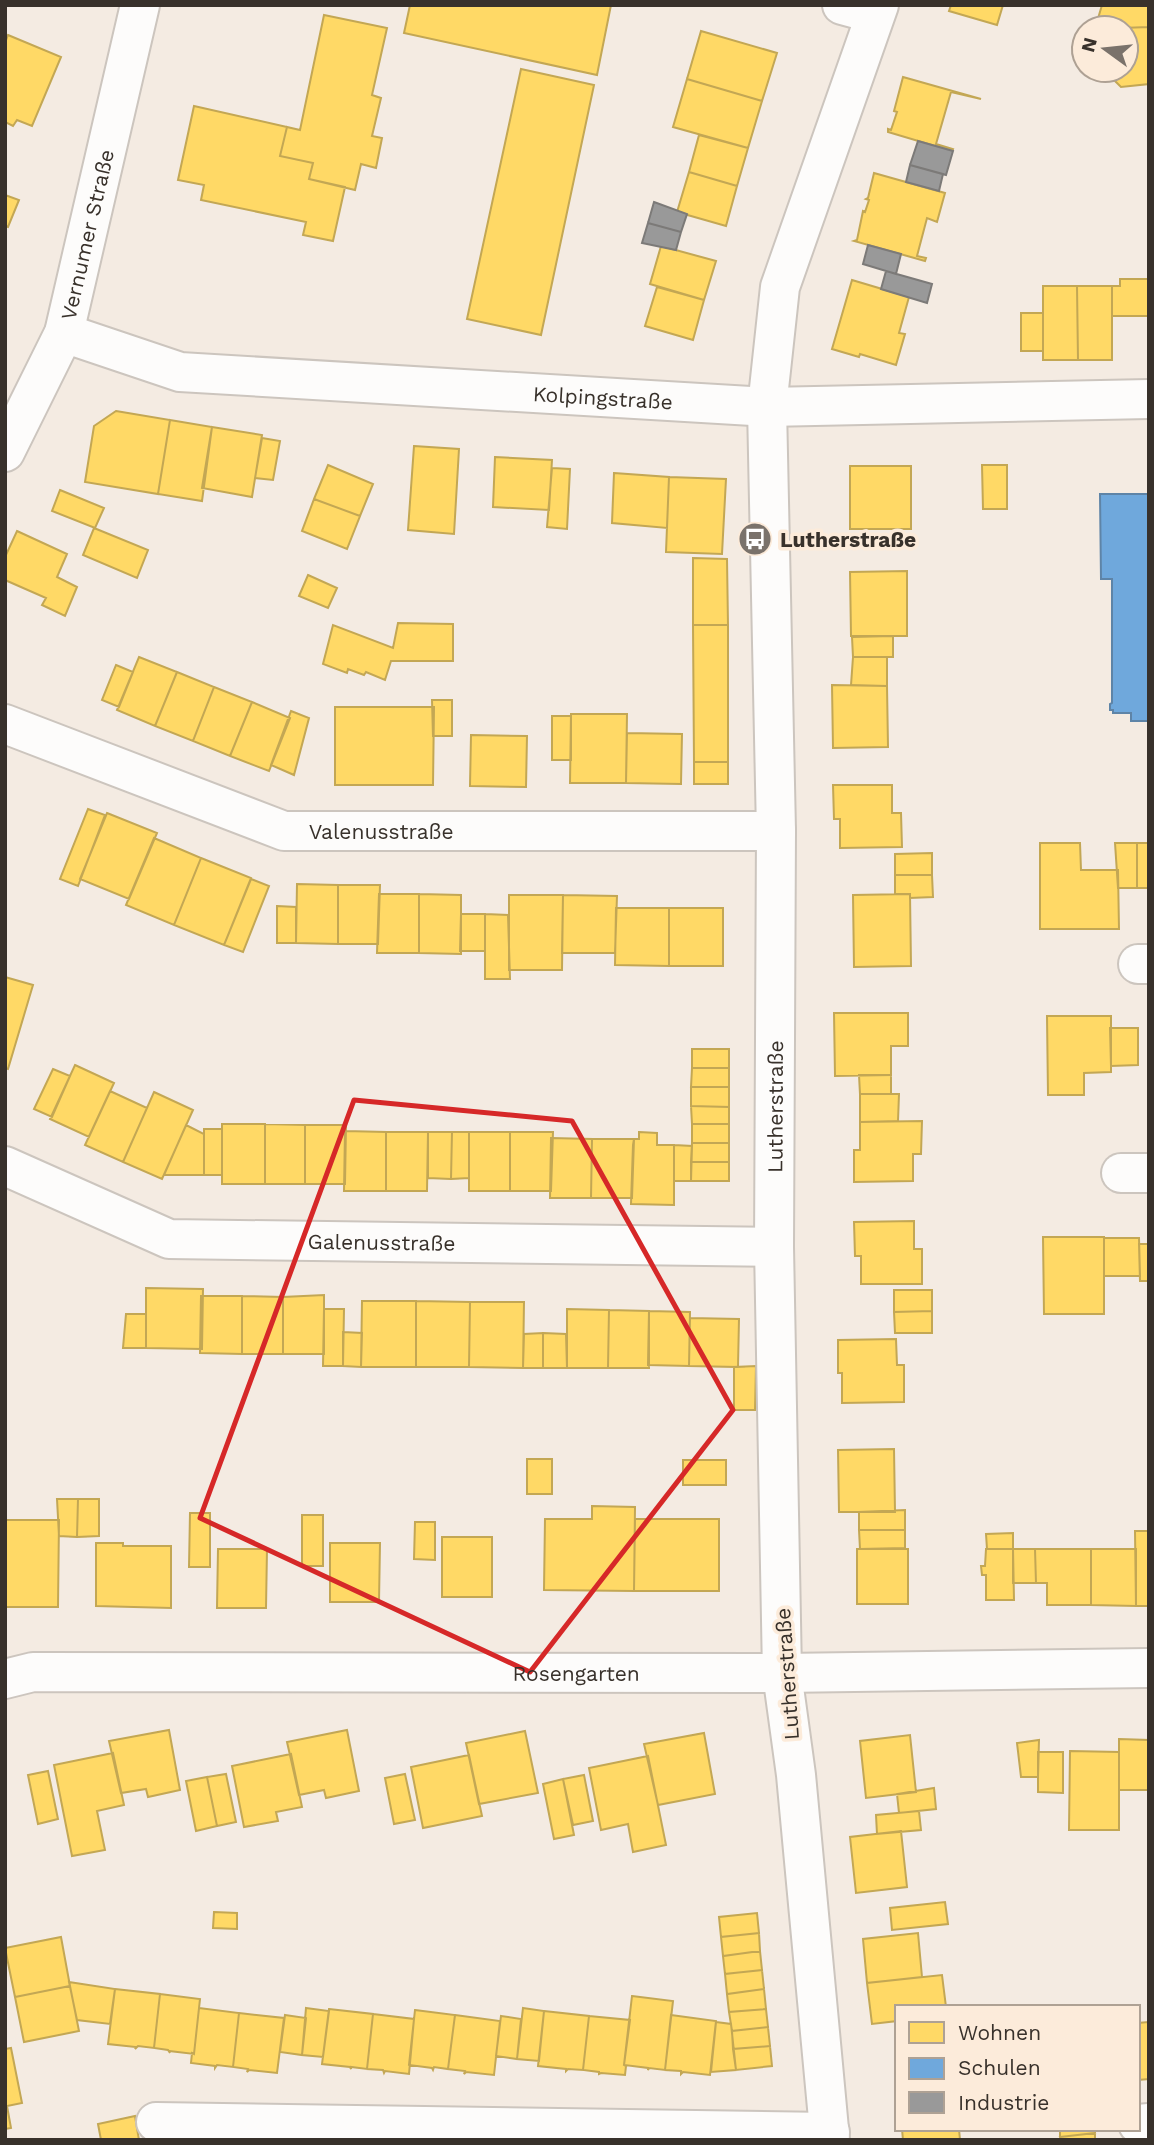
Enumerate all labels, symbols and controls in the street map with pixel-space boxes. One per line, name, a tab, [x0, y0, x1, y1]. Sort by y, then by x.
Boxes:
north arrow	[1070, 14, 1140, 84]
text: N	[1076, 35, 1102, 55]
street label: Vernumer Straße	[55, 147, 119, 322]
street label: Kolpingstraße	[532, 381, 674, 414]
bus stop icon: Lutherstraße	[736, 520, 774, 558]
place label: Lutherstraße	[780, 527, 916, 552]
street label: Valenusstraße	[309, 819, 454, 844]
street label: Lutherstraße	[762, 1040, 787, 1173]
street label: Galenusstraße	[307, 1228, 456, 1255]
street label: Lutherstraße	[770, 1607, 804, 1741]
street label: Rosengarten	[512, 1660, 640, 1685]
legend	[895, 2005, 1140, 2131]
text: Wohnen	[958, 2020, 1041, 2045]
text: Schulen	[958, 2055, 1041, 2080]
text: Industrie	[958, 2090, 1049, 2115]

